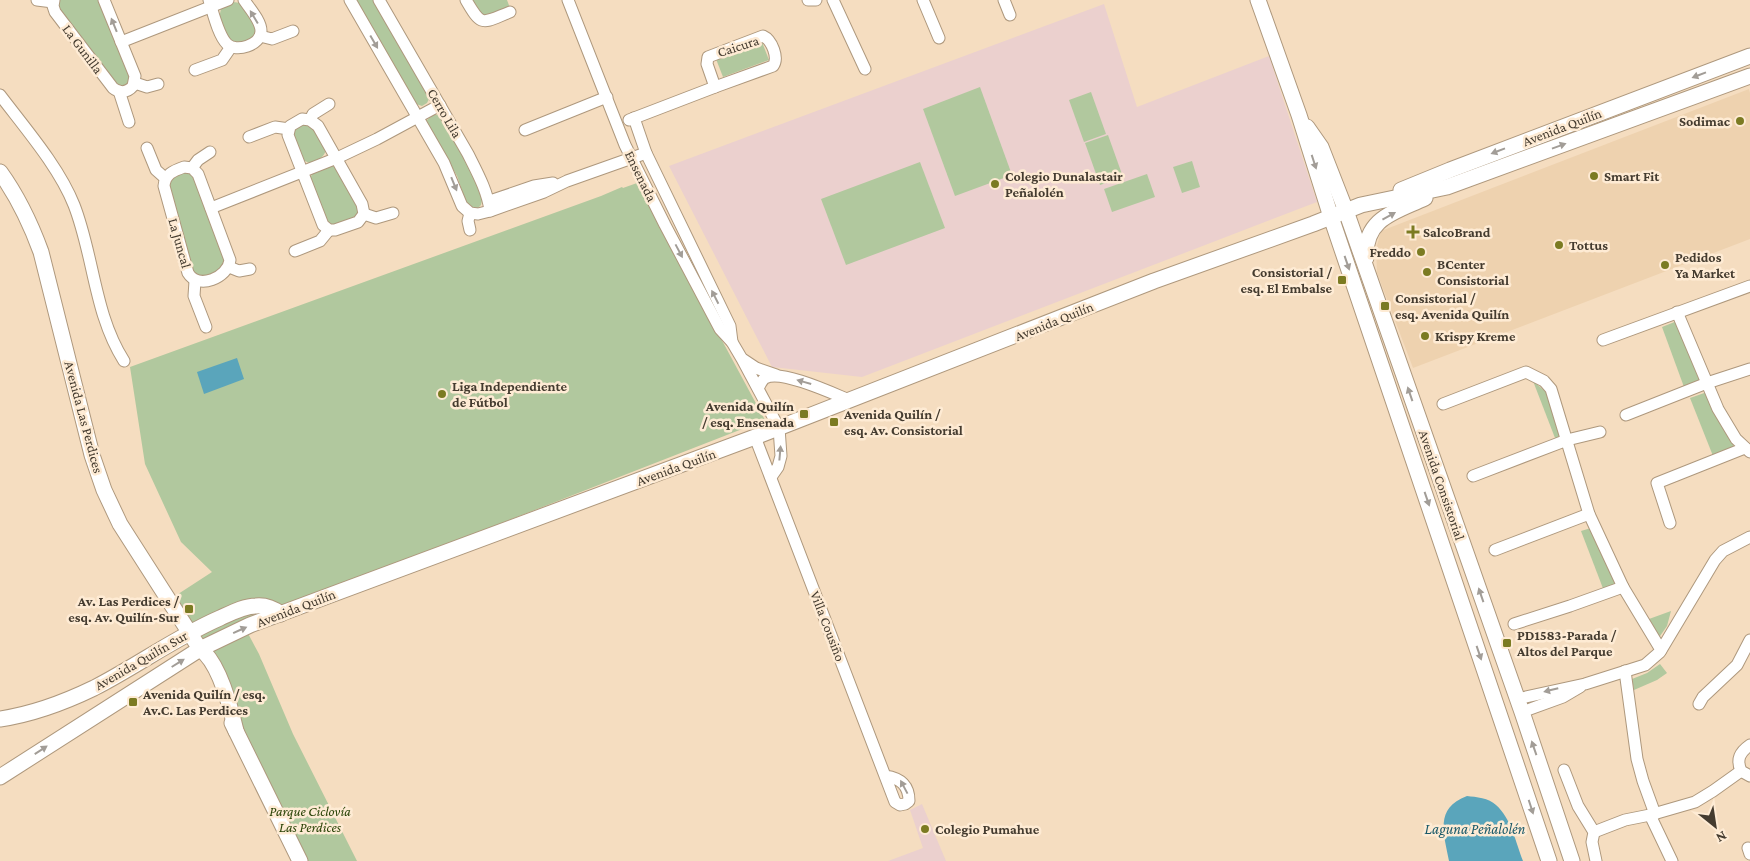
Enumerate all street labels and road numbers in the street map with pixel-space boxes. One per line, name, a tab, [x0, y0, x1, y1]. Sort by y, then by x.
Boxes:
street label: La Gunilla	[59, 21, 107, 77]
street label: Caicura	[715, 32, 761, 60]
street label: Cerro Lila	[424, 85, 466, 141]
street label: Avenida Quilín	[1520, 104, 1604, 149]
street label: Ensenada	[622, 148, 660, 205]
street label: La Juncal	[165, 216, 195, 270]
street label: Avenida Quilín	[1012, 298, 1096, 344]
street label: Avenida Las Perdices	[61, 359, 107, 475]
street label: Avenida Consistorial	[1416, 428, 1468, 542]
street label: Avenida Quilín	[634, 445, 718, 489]
street label: Avenida Quilín	[254, 585, 338, 630]
street label: Villa Cousiño	[807, 589, 849, 663]
street label: Avenida Quilín Sur	[92, 627, 190, 693]

